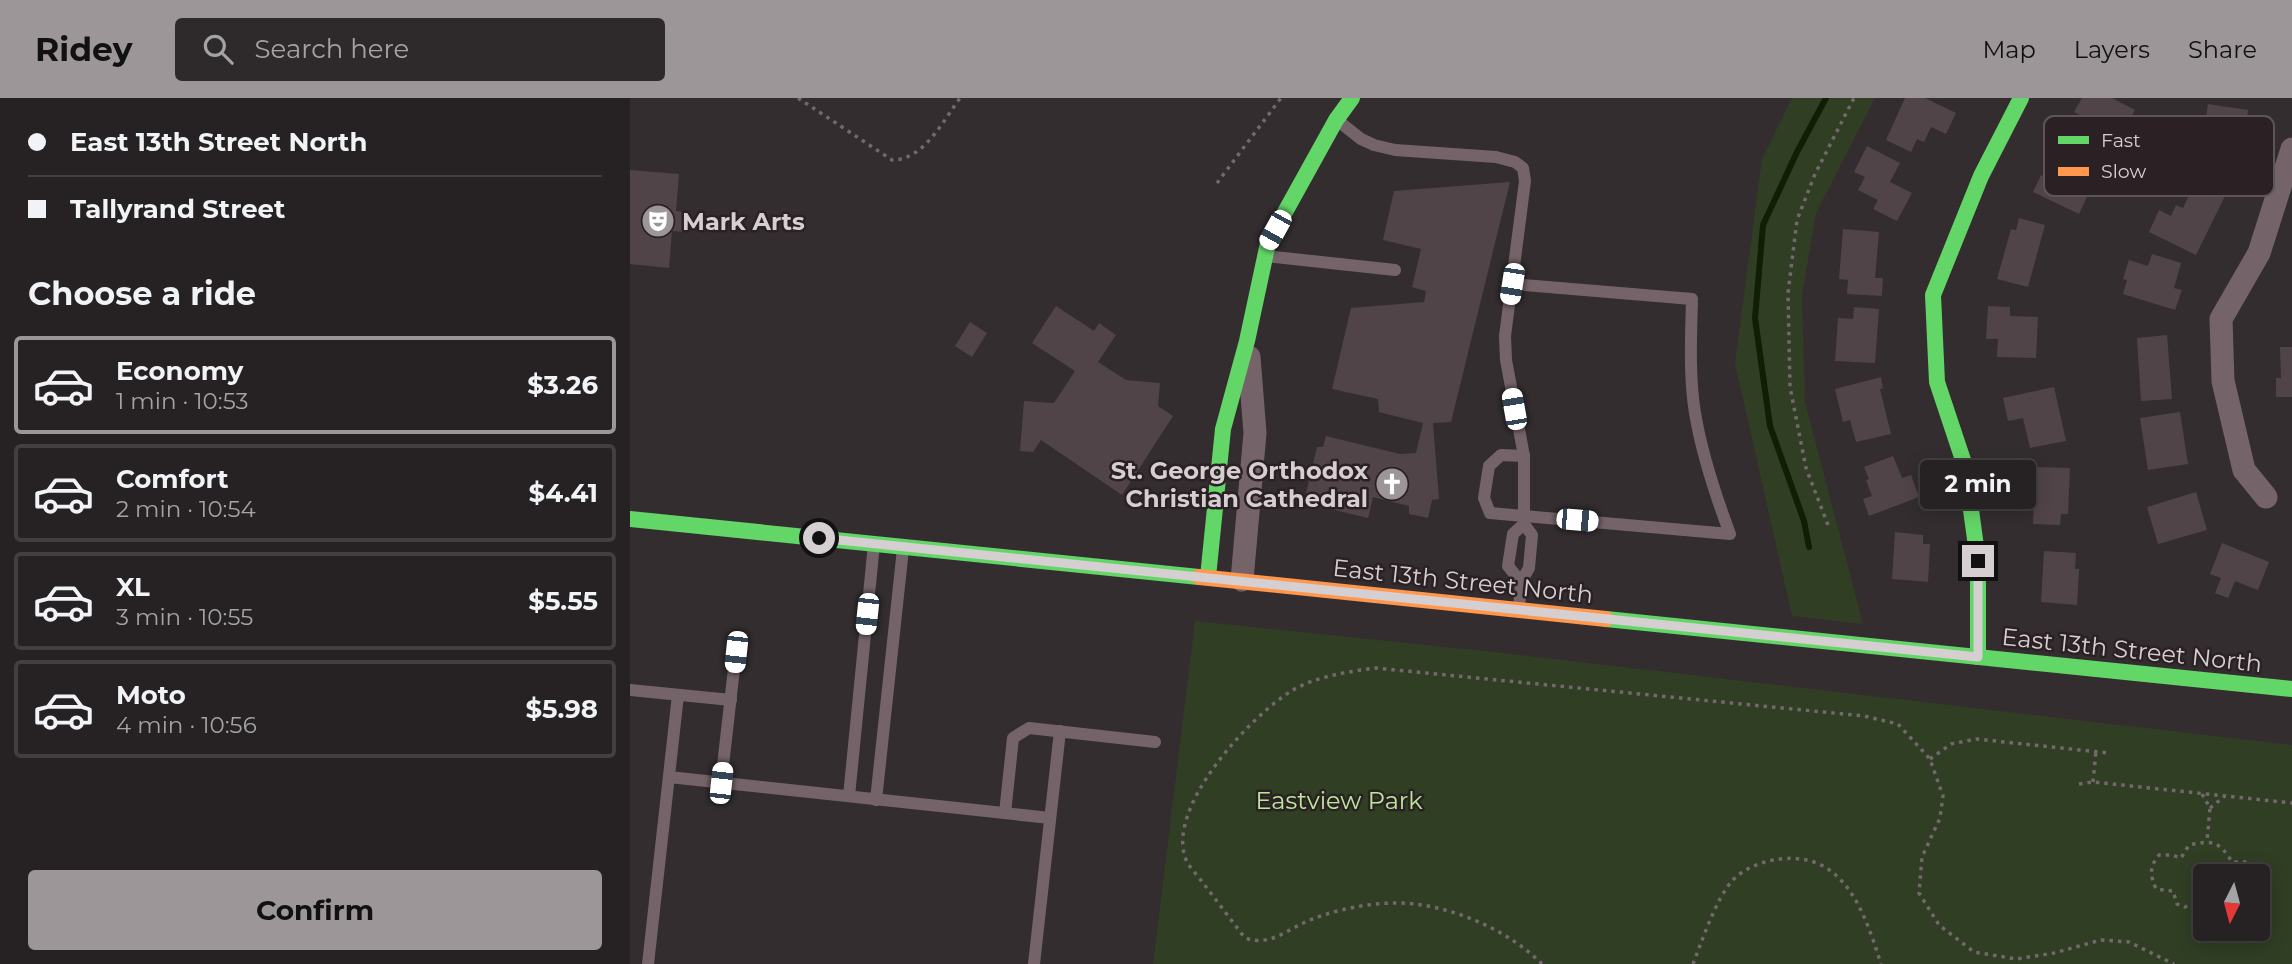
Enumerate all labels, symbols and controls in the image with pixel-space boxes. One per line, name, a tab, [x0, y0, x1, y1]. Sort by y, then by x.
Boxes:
search box	[175, 18, 665, 81]
text: Ridey	[35, 29, 133, 69]
icon: search	[199, 30, 237, 68]
text: Search here	[255, 33, 409, 65]
text: Map	[1982, 35, 2036, 64]
text: Layers	[2074, 35, 2150, 64]
text: Share	[2188, 35, 2257, 64]
legend	[2044, 116, 2274, 196]
text: East 13th Street North	[70, 126, 367, 158]
text: Fast	[2101, 129, 2141, 152]
text: Slow	[2101, 160, 2146, 183]
text: Tallyrand Street	[70, 193, 285, 225]
theatre icon: Mark Arts	[639, 202, 677, 240]
place label: Mark Arts	[682, 207, 805, 236]
car	[1256, 207, 1295, 253]
car	[1499, 262, 1526, 306]
text: Choose a ride	[28, 274, 256, 313]
icon: car	[32, 354, 95, 417]
text: Economy	[116, 355, 243, 387]
text: $3.26	[527, 369, 598, 401]
car	[1501, 386, 1528, 432]
text: 1 min · 10:53	[116, 387, 249, 415]
place label: St. George Orthodox Christian Cathedral	[1111, 456, 1369, 513]
callout: 2 min	[1920, 460, 2036, 508]
icon: car	[32, 462, 95, 525]
text: Comfort	[116, 463, 228, 495]
church icon: St. George Orthodox Christian Cathedral	[1373, 465, 1411, 503]
text: 2 min	[1944, 470, 2012, 498]
text: $4.41	[528, 477, 598, 509]
text: 2 min · 10:54	[116, 495, 256, 523]
car	[1556, 508, 1599, 532]
route start	[803, 522, 835, 554]
route end	[1962, 545, 1994, 577]
street label: East 13th Street North	[1331, 553, 1595, 609]
icon: car	[32, 570, 95, 633]
text: XL	[116, 571, 150, 603]
text: $5.55	[528, 585, 598, 617]
car	[855, 592, 880, 636]
text: 3 min · 10:55	[116, 603, 253, 631]
street label: East 13th Street North	[2000, 622, 2264, 678]
car	[724, 630, 749, 674]
icon: car	[32, 678, 95, 741]
text: Moto	[116, 679, 186, 711]
text: $5.98	[525, 693, 598, 725]
text: 4 min · 10:56	[116, 711, 257, 739]
car	[709, 761, 734, 805]
park label: Eastview Park	[1255, 786, 1423, 815]
north arrow	[2193, 864, 2270, 942]
map controls	[2193, 864, 2270, 941]
button: Confirm	[28, 870, 602, 950]

